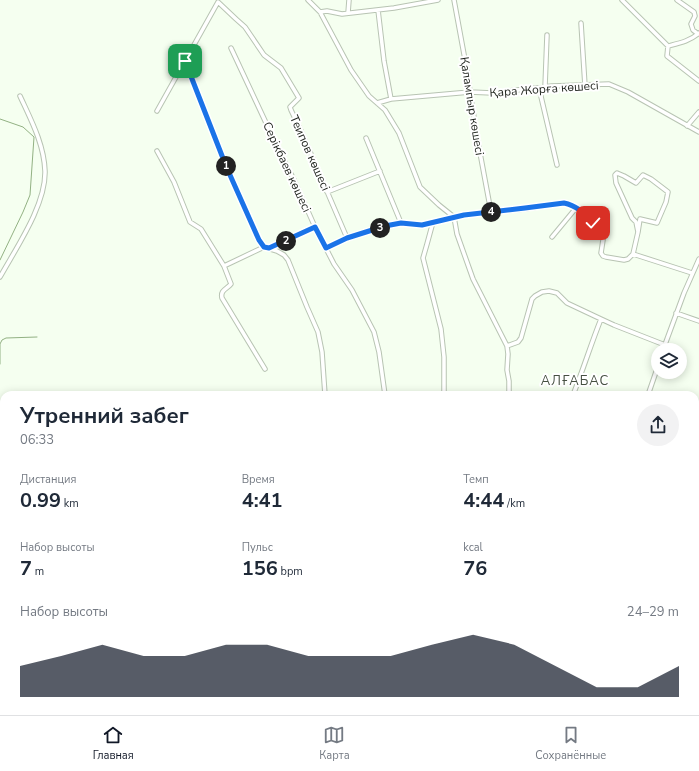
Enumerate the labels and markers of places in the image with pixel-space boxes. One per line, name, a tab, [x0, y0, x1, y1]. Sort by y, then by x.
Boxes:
pin	[168, 44, 202, 78]
pin: 1	[216, 156, 236, 176]
pin: 4	[481, 202, 501, 222]
pin	[576, 206, 610, 240]
pin: 3	[370, 218, 390, 238]
pin: 2	[276, 231, 296, 251]

